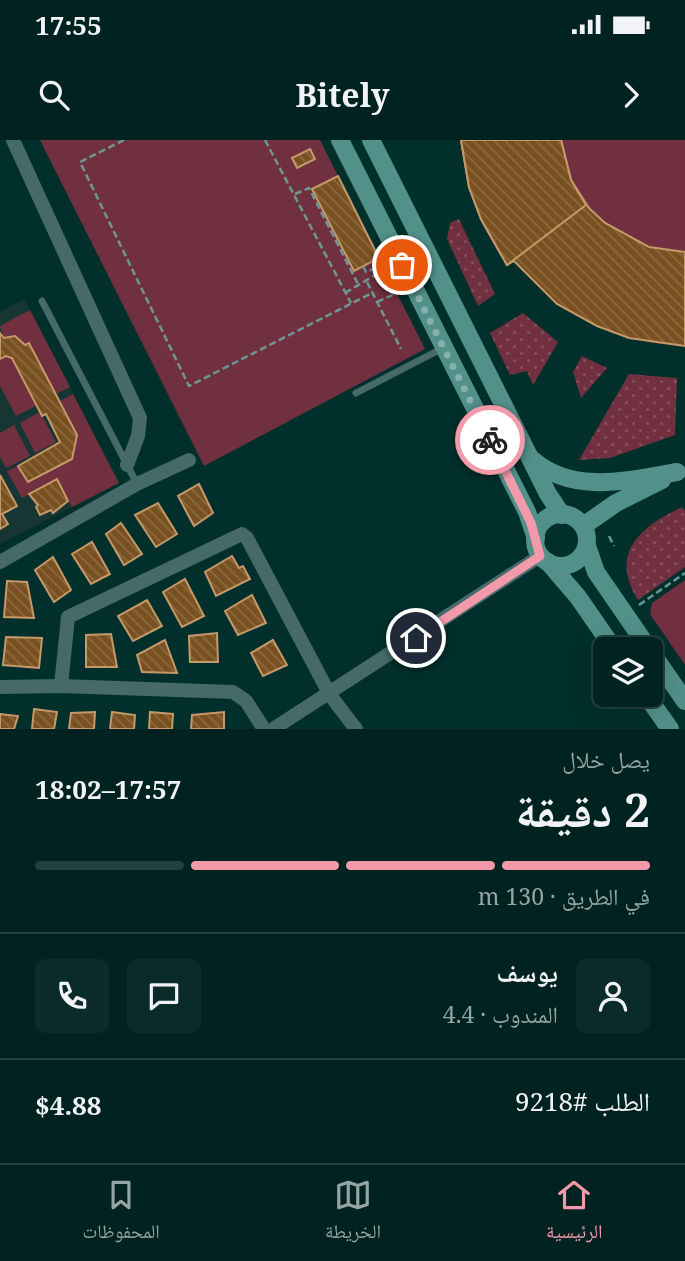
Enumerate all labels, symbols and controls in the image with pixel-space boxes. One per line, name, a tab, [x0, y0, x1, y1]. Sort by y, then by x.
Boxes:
text: 17:55	[35, 7, 102, 43]
text: Bitely	[296, 73, 389, 116]
icon: search	[35, 76, 73, 114]
icon: forward	[612, 76, 650, 114]
pin	[372, 235, 432, 295]
icon: bag	[383, 246, 421, 284]
courier	[455, 405, 525, 475]
icon: bike	[471, 421, 509, 459]
pin	[386, 608, 446, 668]
icon: home	[397, 619, 435, 657]
map controls	[593, 637, 663, 707]
button: layers	[593, 637, 663, 707]
text: يصل خلال	[562, 743, 650, 775]
text: 17:57–18:02	[35, 771, 181, 807]
text: 2 دقيقة	[515, 778, 650, 840]
text: في الطريق · 130 m	[478, 880, 650, 912]
text: يوسف	[497, 954, 558, 990]
button: phone	[35, 959, 109, 1033]
button: chat	[127, 959, 201, 1033]
button: person	[576, 959, 650, 1033]
text: المندوب · 4.4	[443, 998, 558, 1030]
text: الطلب #9218	[515, 1083, 650, 1119]
text: $4.88	[35, 1087, 101, 1123]
tab: المحفوظات	[83, 1176, 160, 1250]
tab: الخريطة	[325, 1176, 381, 1250]
tab: الرئيسية	[546, 1176, 602, 1250]

